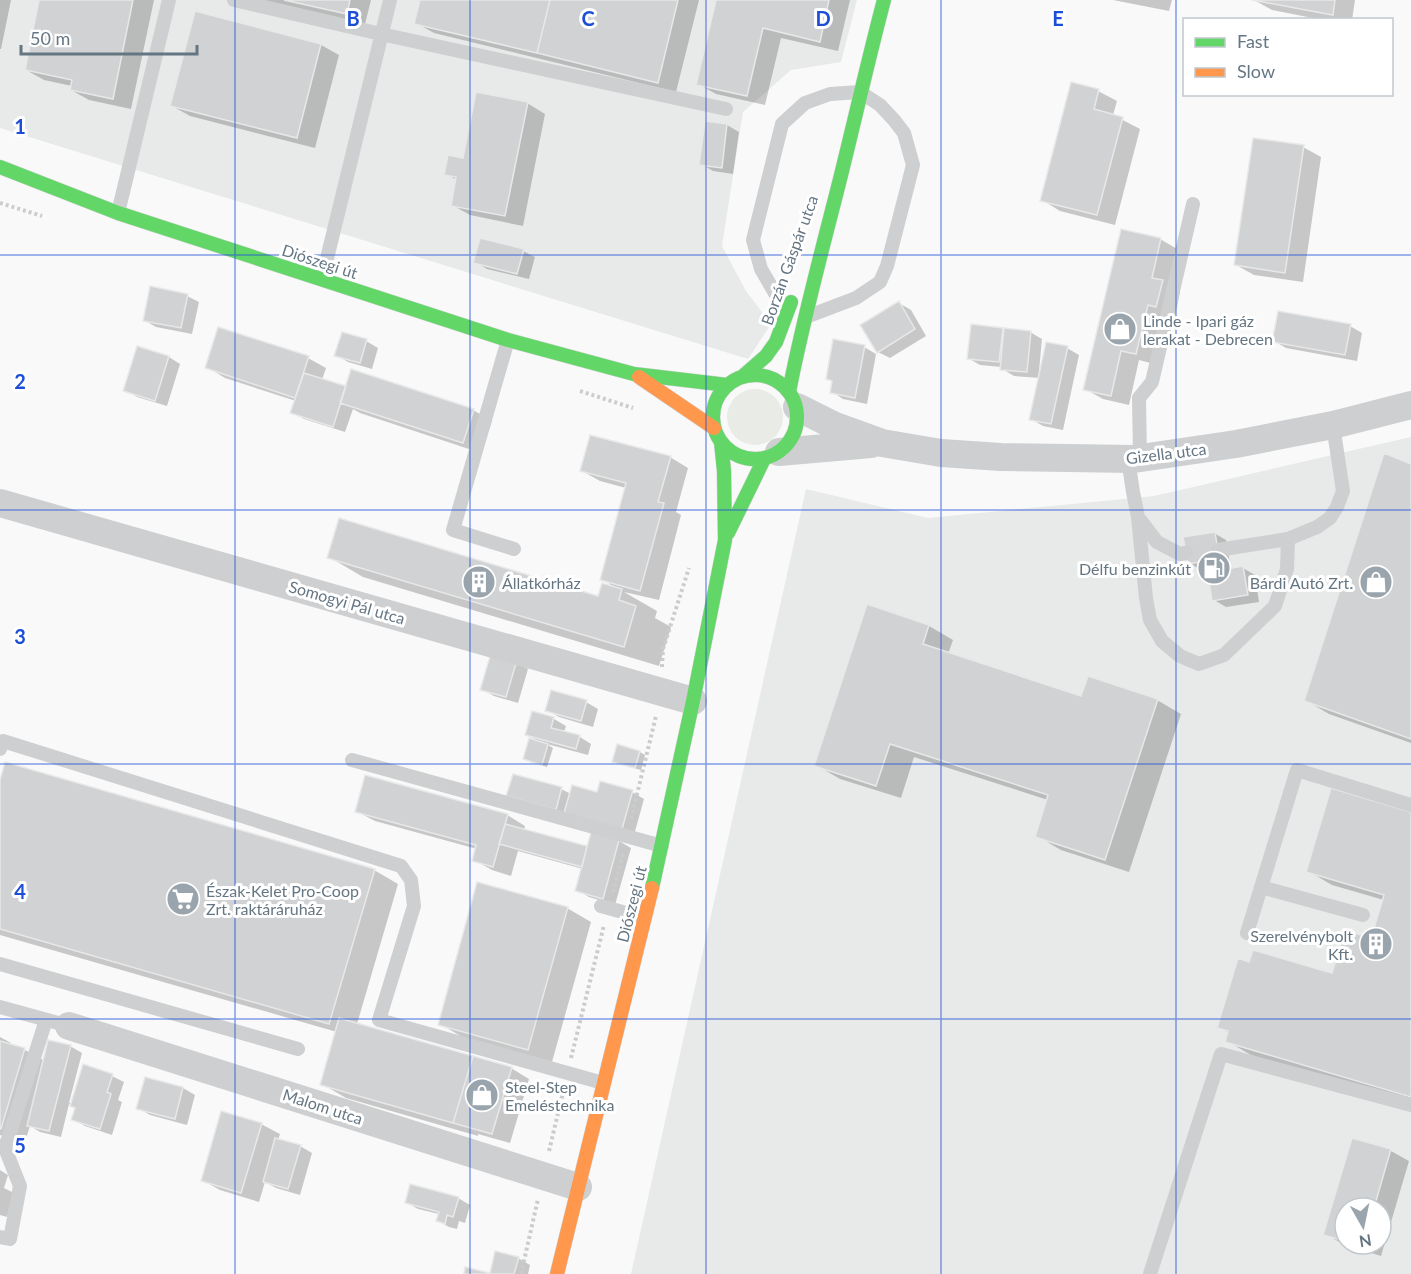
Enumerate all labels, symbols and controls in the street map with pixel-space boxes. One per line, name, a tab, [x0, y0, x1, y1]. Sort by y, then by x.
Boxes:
text: B	[346, 6, 360, 30]
text: C	[581, 6, 595, 30]
text: D	[815, 6, 831, 30]
text: E	[1052, 6, 1064, 30]
scale bar	[21, 18, 196, 56]
legend	[1183, 18, 1393, 96]
text: 50 m	[30, 27, 70, 49]
text: Fast	[1237, 30, 1270, 52]
text: Slow	[1237, 60, 1275, 82]
text: 1	[14, 114, 26, 138]
street label: Borzán Gáspár utca	[757, 193, 821, 327]
street label: Diószegi út	[280, 240, 360, 282]
shop icon: Linde - Ipari gáz lerakat - Debrecen	[1102, 311, 1138, 347]
place label: Linde - Ipari gáz lerakat - Debrecen	[1143, 311, 1273, 348]
text: 2	[14, 369, 26, 393]
street label: Gizella utca	[1125, 439, 1207, 467]
fuel station icon: Délfu benzinkút	[1196, 550, 1232, 586]
place label: Délfu benzinkút	[1079, 559, 1191, 578]
building icon: Állatkórház	[461, 564, 497, 600]
shop icon: Bárdi Autó Zrt.	[1358, 564, 1394, 600]
place label: Állatkórház	[502, 573, 581, 592]
place label: Bárdi Autó Zrt.	[1250, 573, 1353, 592]
street label: Somogyi Pál utca	[287, 576, 407, 628]
text: 3	[14, 624, 26, 648]
street label: Diószegi út	[612, 863, 650, 944]
text: 4	[14, 879, 26, 903]
supermarket icon: Észak-Kelet Pro-Coop Zrt. raktáráruház	[165, 881, 201, 917]
place label: Észak-Kelet Pro-Coop Zrt. raktáráruház	[206, 881, 359, 918]
place label: Szerelvénybolt Kft.	[1250, 926, 1353, 963]
building icon: Szerelvénybolt Kft.	[1358, 926, 1394, 962]
shop icon: Steel-Step Emeléstechnika	[464, 1077, 500, 1113]
place label: Steel-Step Emeléstechnika	[505, 1077, 614, 1114]
street label: Malom utca	[281, 1084, 365, 1128]
text: 5	[14, 1133, 26, 1157]
north arrow	[1333, 1196, 1393, 1256]
text: N	[1358, 1231, 1373, 1252]

